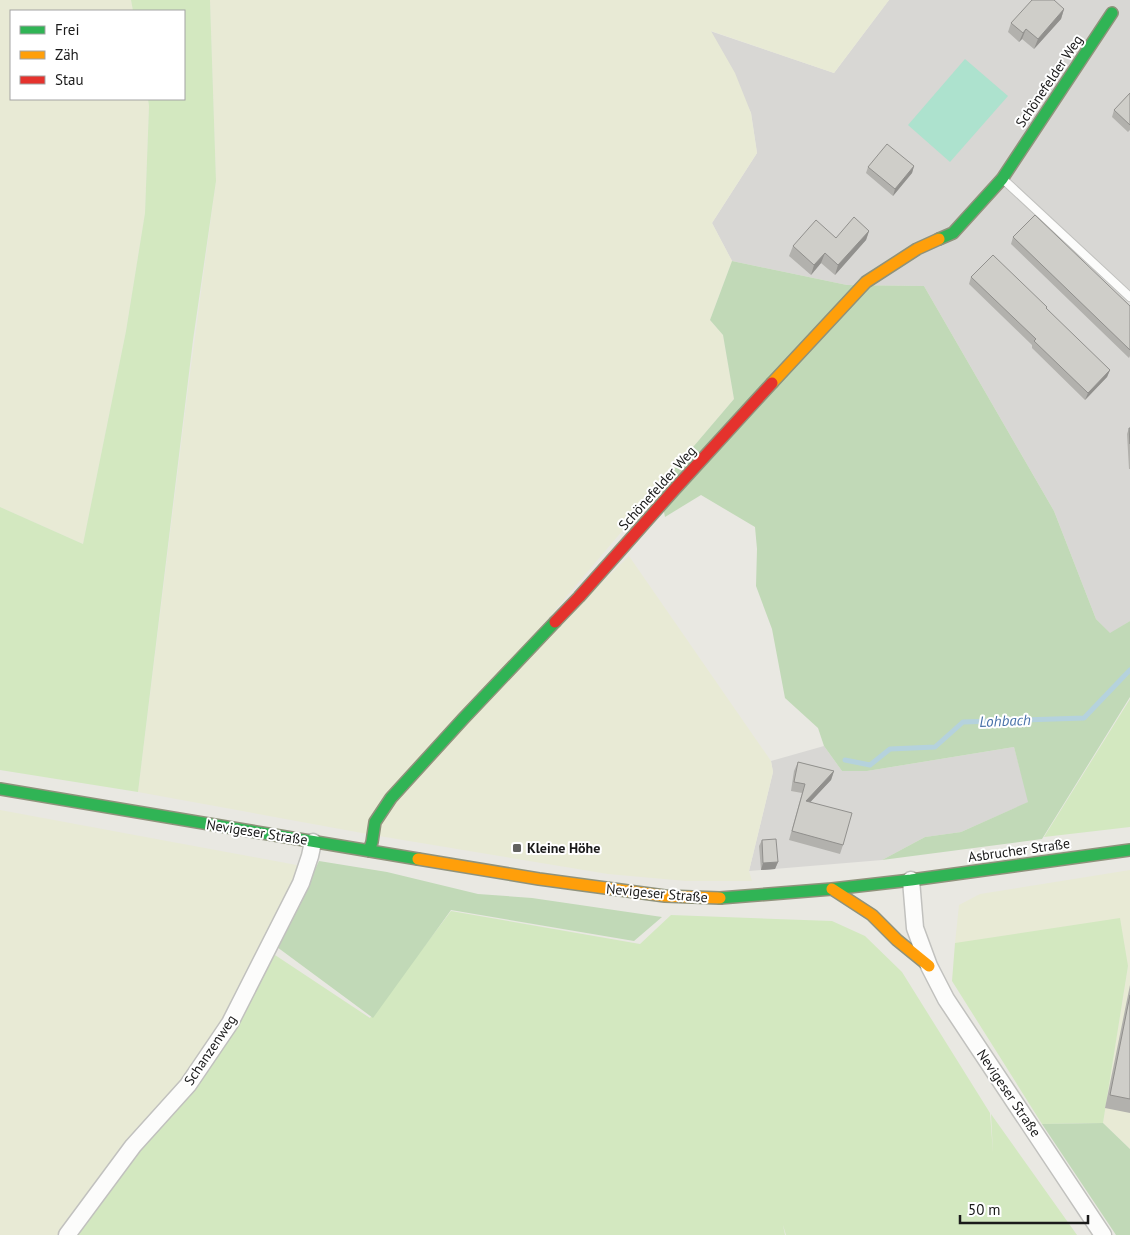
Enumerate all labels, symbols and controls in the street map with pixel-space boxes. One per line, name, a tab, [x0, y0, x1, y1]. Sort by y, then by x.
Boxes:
legend	[10, 10, 185, 100]
text: Frei	[55, 20, 80, 39]
street label: Schönefelder Weg	[1011, 31, 1087, 131]
text: Zäh	[55, 45, 79, 64]
text: Stau	[55, 70, 84, 89]
street label: Schönefelder Weg	[614, 442, 700, 534]
water label: Lohbach	[979, 710, 1031, 731]
street label: Nevigeser Straße	[205, 815, 309, 849]
street label: Asbrucher Straße	[967, 834, 1071, 866]
place label: Kleine Höhe	[527, 839, 600, 857]
marker: Kleine Höhe	[511, 842, 523, 854]
street label: Nevigeser Straße	[605, 880, 709, 906]
street label: Schanzenweg	[180, 1011, 240, 1089]
street label: Nevigeser Straße	[973, 1046, 1045, 1140]
scale bar	[960, 1192, 1088, 1224]
text: 50 m	[968, 1200, 1001, 1219]

